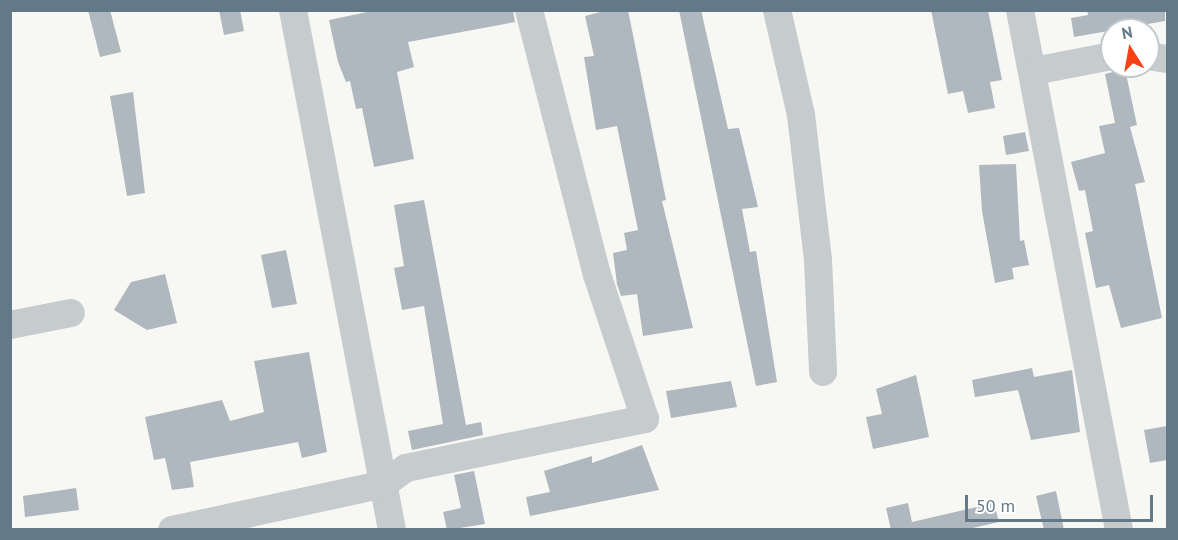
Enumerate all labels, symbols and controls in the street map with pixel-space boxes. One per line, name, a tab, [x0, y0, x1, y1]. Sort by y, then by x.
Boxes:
north arrow	[1100, 18, 1160, 78]
text: N	[1120, 21, 1134, 43]
scale bar	[968, 483, 1156, 521]
text: 50 m	[976, 494, 1015, 517]

